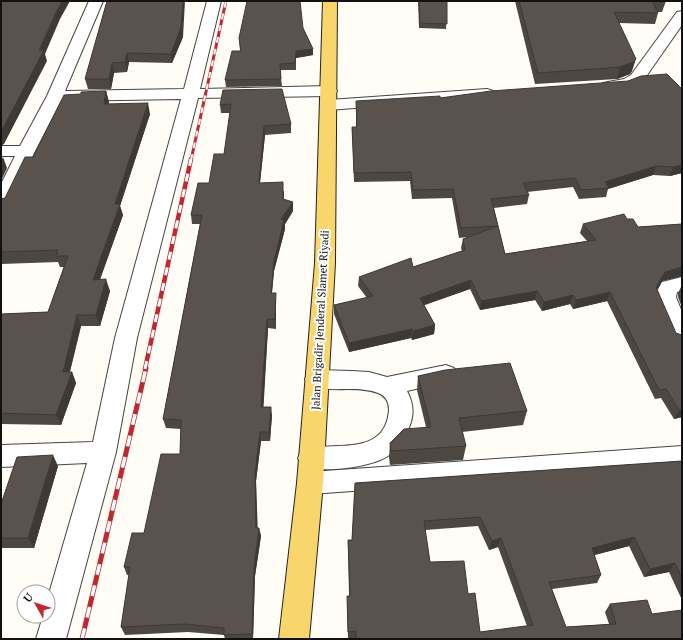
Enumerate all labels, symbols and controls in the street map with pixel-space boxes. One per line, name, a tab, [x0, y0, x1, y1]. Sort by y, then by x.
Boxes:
street label: Jalan Brigadir Jenderal Slamet Riyadi	[308, 230, 332, 410]
north arrow	[16, 584, 56, 624]
text: U	[20, 590, 36, 605]

